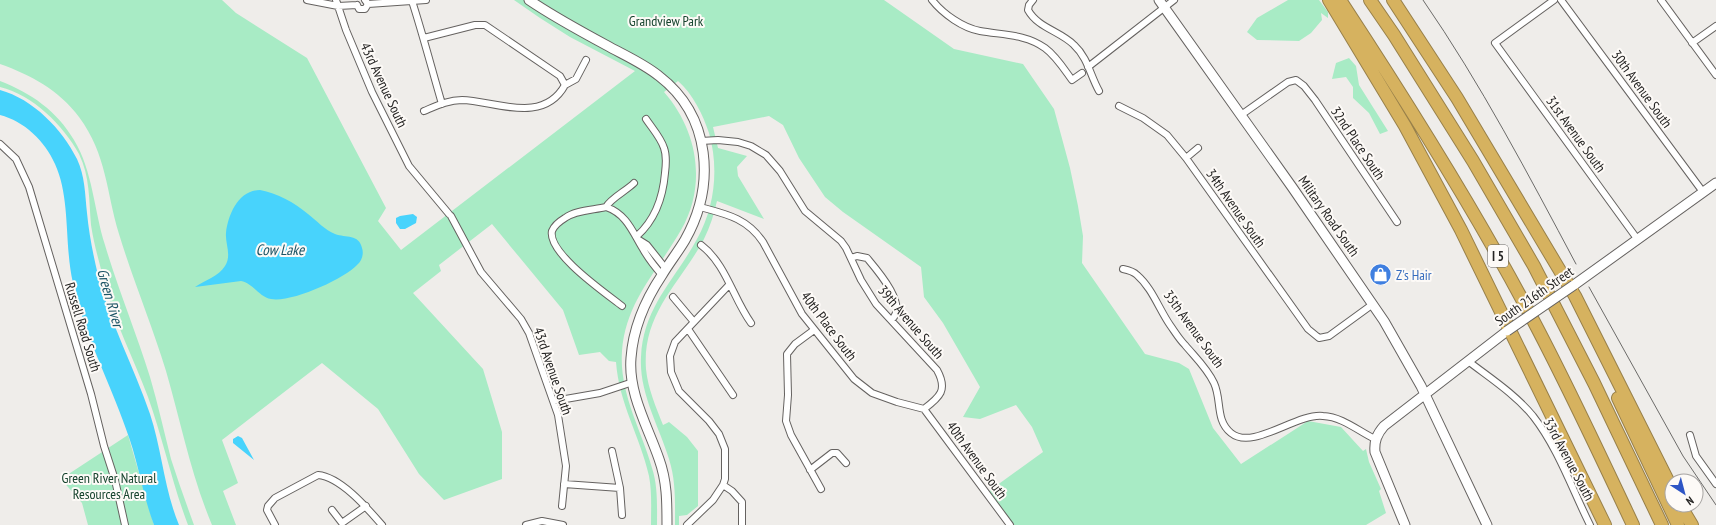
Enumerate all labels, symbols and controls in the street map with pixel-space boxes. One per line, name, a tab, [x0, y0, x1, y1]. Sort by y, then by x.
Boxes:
park label: Grandview Park	[629, 12, 704, 30]
street label: 43rd Avenue South	[356, 40, 412, 130]
street label: 30th Avenue South	[1608, 47, 1676, 131]
street label: 31st Avenue South	[1542, 92, 1610, 176]
street label: 32nd Place South	[1327, 103, 1389, 183]
street label: 34th Avenue South	[1202, 165, 1270, 251]
street label: Military Road South	[1295, 172, 1363, 260]
water label: Cow Lake	[256, 240, 305, 259]
road number: I 5	[1488, 245, 1508, 267]
shop icon: Z's Hair	[1368, 262, 1394, 288]
street label: South 216th Street	[1491, 262, 1577, 330]
water label: Green River	[93, 266, 128, 331]
place label: Z's Hair	[1396, 266, 1432, 284]
street label: Russell Road South	[61, 280, 105, 374]
street label: 39th Avenue South	[874, 281, 948, 363]
street label: 35th Avenue South	[1160, 287, 1228, 371]
street label: 40th Place South	[797, 288, 861, 364]
street label: 43rd Avenue South	[530, 325, 576, 417]
street label: 33rd Avenue South	[1540, 414, 1598, 504]
street label: 40th Avenue South	[943, 418, 1011, 502]
park label: Green River Natural Resources Area	[62, 469, 157, 503]
north arrow	[1664, 473, 1704, 513]
text: N	[1683, 494, 1696, 509]

